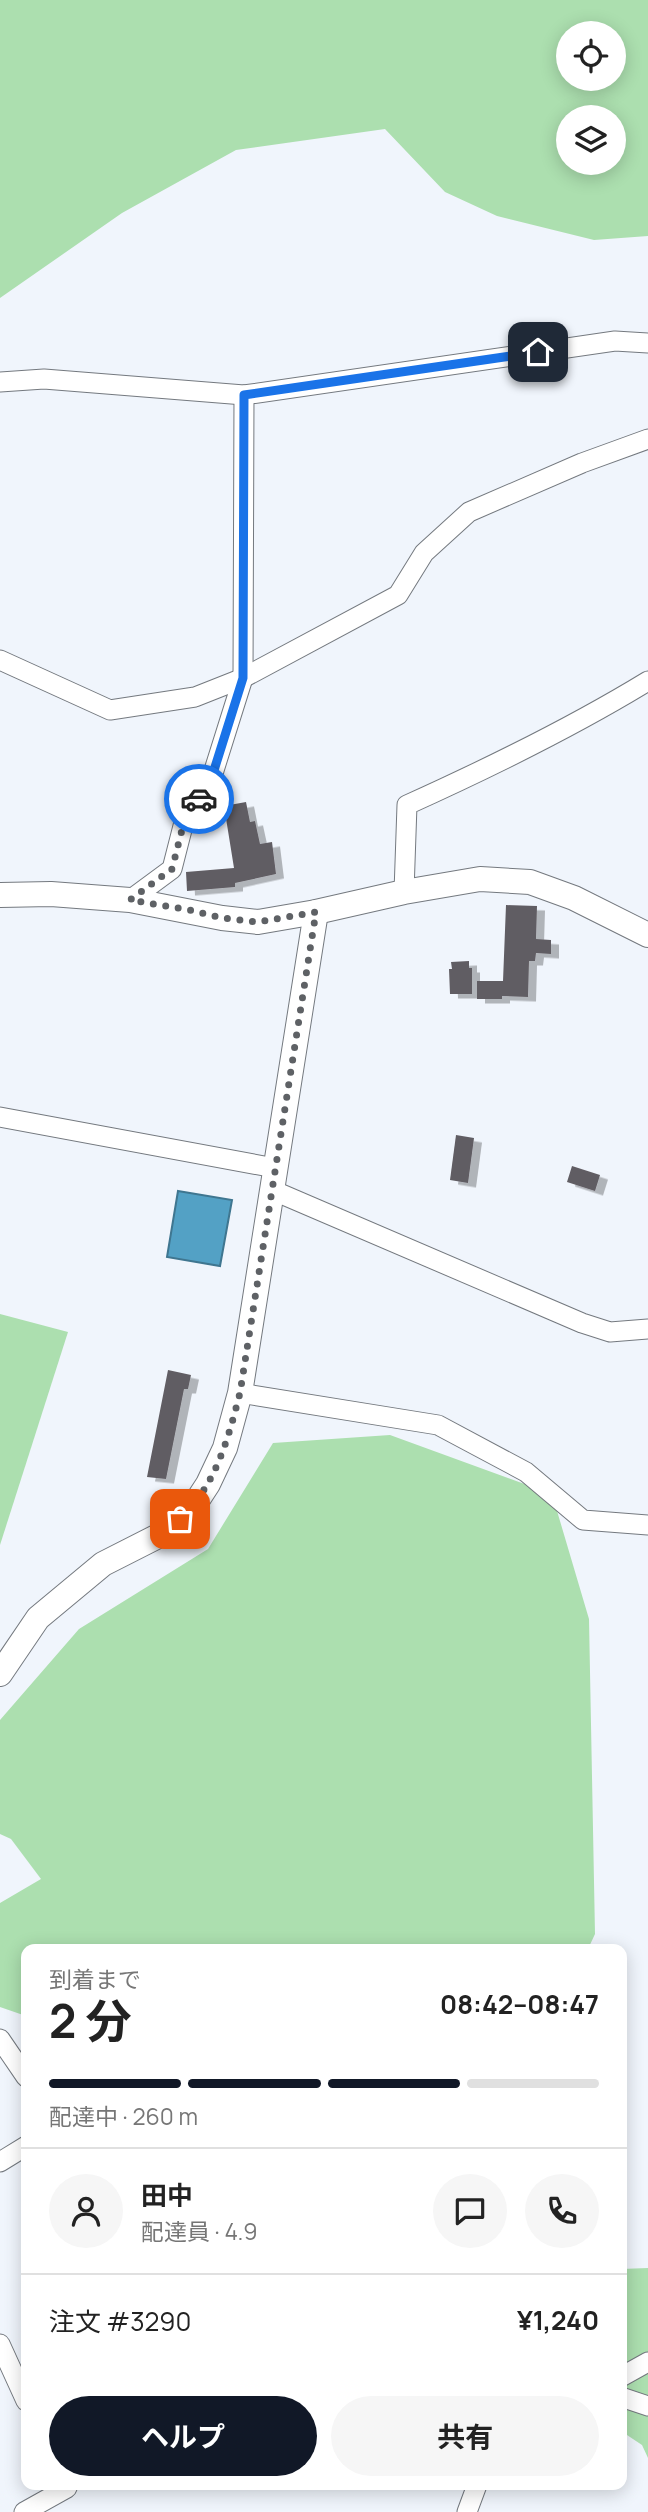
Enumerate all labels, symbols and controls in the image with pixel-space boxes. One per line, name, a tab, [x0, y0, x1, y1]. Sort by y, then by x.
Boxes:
map controls	[556, 21, 626, 175]
button: locate	[556, 21, 626, 91]
button: layers	[556, 105, 626, 175]
pin	[508, 322, 568, 382]
icon: home	[519, 333, 557, 371]
courier	[164, 764, 234, 834]
icon: car	[180, 780, 218, 818]
pin	[150, 1489, 210, 1549]
icon: bag	[161, 1500, 199, 1538]
text: 到着まで	[49, 1963, 141, 1995]
text: 08:42–08:47	[440, 1986, 599, 2022]
text: 2 分	[49, 1989, 132, 2052]
text: 配達中 · 260 m	[49, 2100, 198, 2132]
button: person	[49, 2174, 123, 2248]
button: chat	[433, 2174, 507, 2248]
button: phone	[525, 2174, 599, 2248]
text: 田中	[141, 2177, 193, 2213]
text: 配達員 · 4.9	[141, 2215, 258, 2247]
text: ¥1,240	[517, 2302, 599, 2338]
text: 注文 #3290	[49, 2303, 191, 2339]
button: ヘルプ	[49, 2396, 317, 2476]
button: 共有	[331, 2396, 599, 2476]

